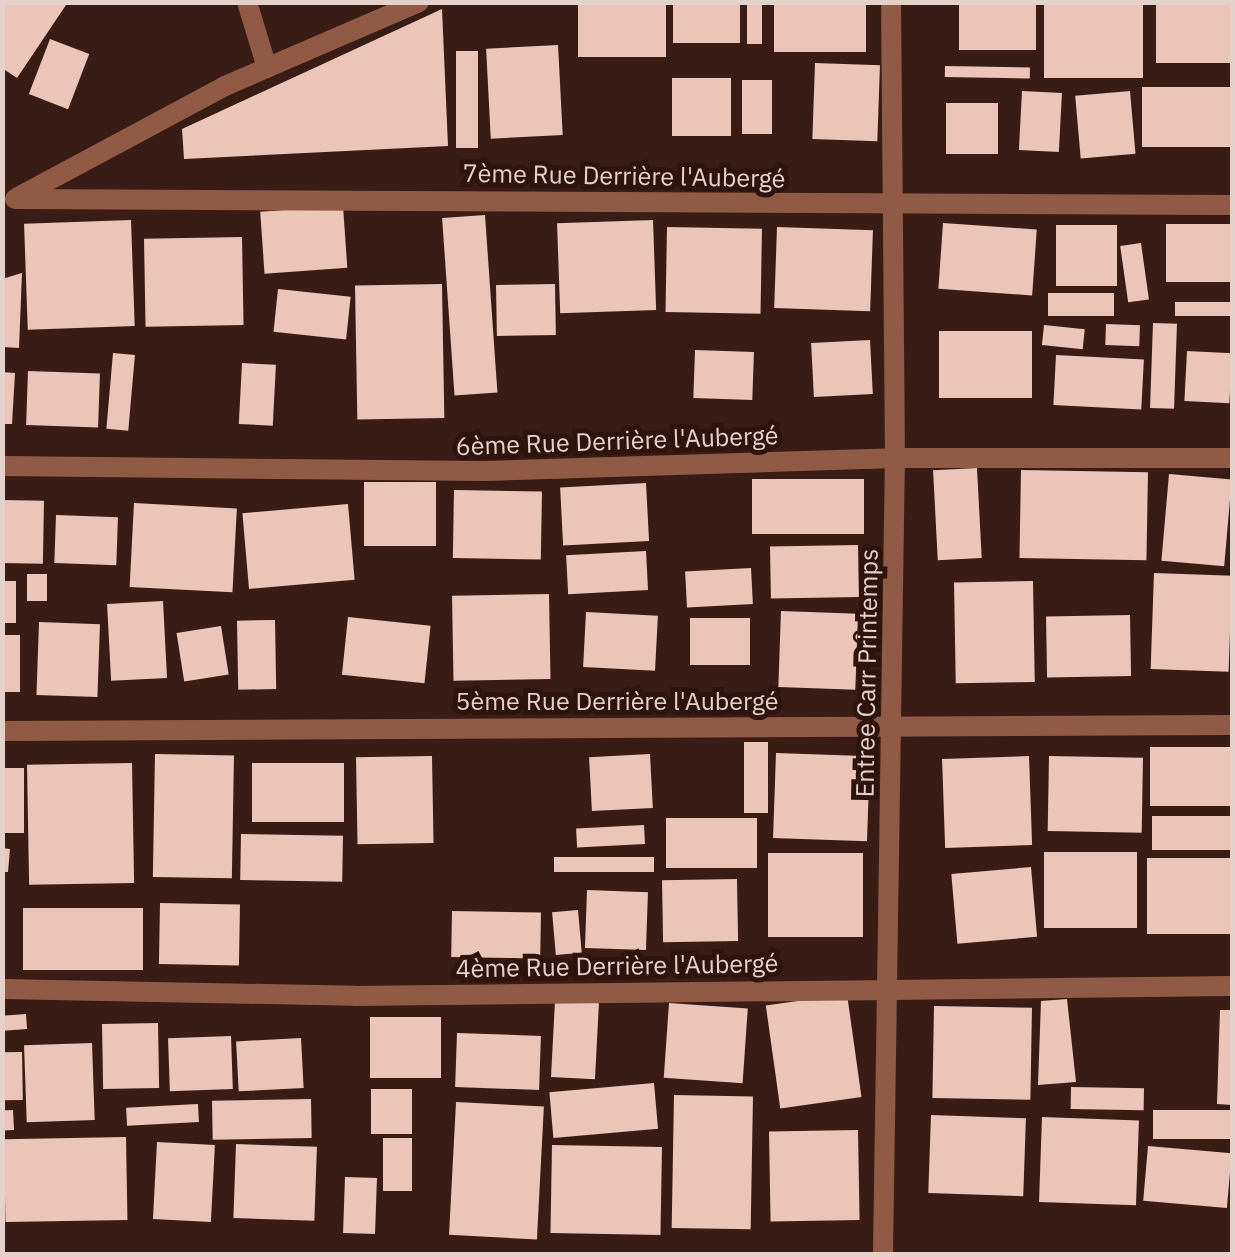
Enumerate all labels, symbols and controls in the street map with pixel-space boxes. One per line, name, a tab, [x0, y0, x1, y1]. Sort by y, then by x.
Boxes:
street label: 7ème Rue Derrière l'Aubergé	[462, 158, 786, 194]
street label: 6ème Rue Derrière l'Aubergé	[455, 420, 779, 462]
street label: Entree Carr Printemps	[850, 549, 884, 797]
street label: 5ème Rue Derrière l'Aubergé	[456, 686, 778, 716]
street label: 4ème Rue Derrière l'Aubergé	[455, 948, 779, 984]

